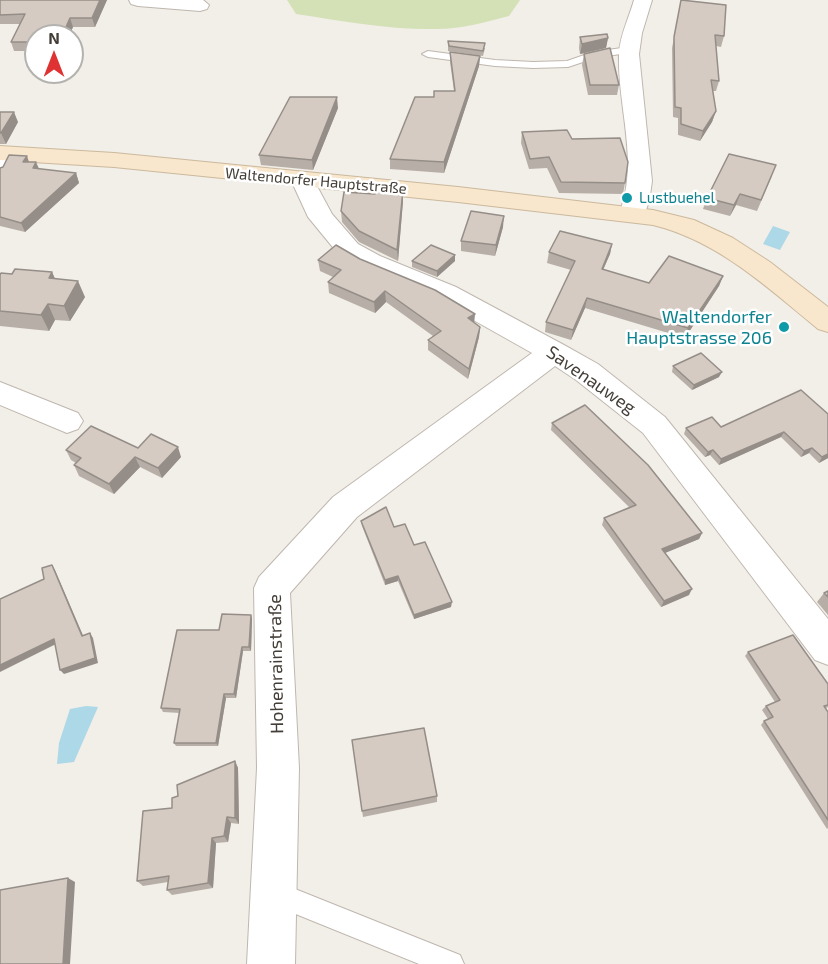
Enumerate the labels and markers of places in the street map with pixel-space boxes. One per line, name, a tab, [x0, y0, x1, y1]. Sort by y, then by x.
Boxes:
place label: Lustbuehel	[639, 189, 715, 207]
marker: Lustbuehel	[620, 191, 634, 205]
place label: Waltendorfer Hauptstrasse 206	[626, 306, 772, 348]
marker: Waltendorfer Hauptstrasse 206	[777, 320, 791, 334]

